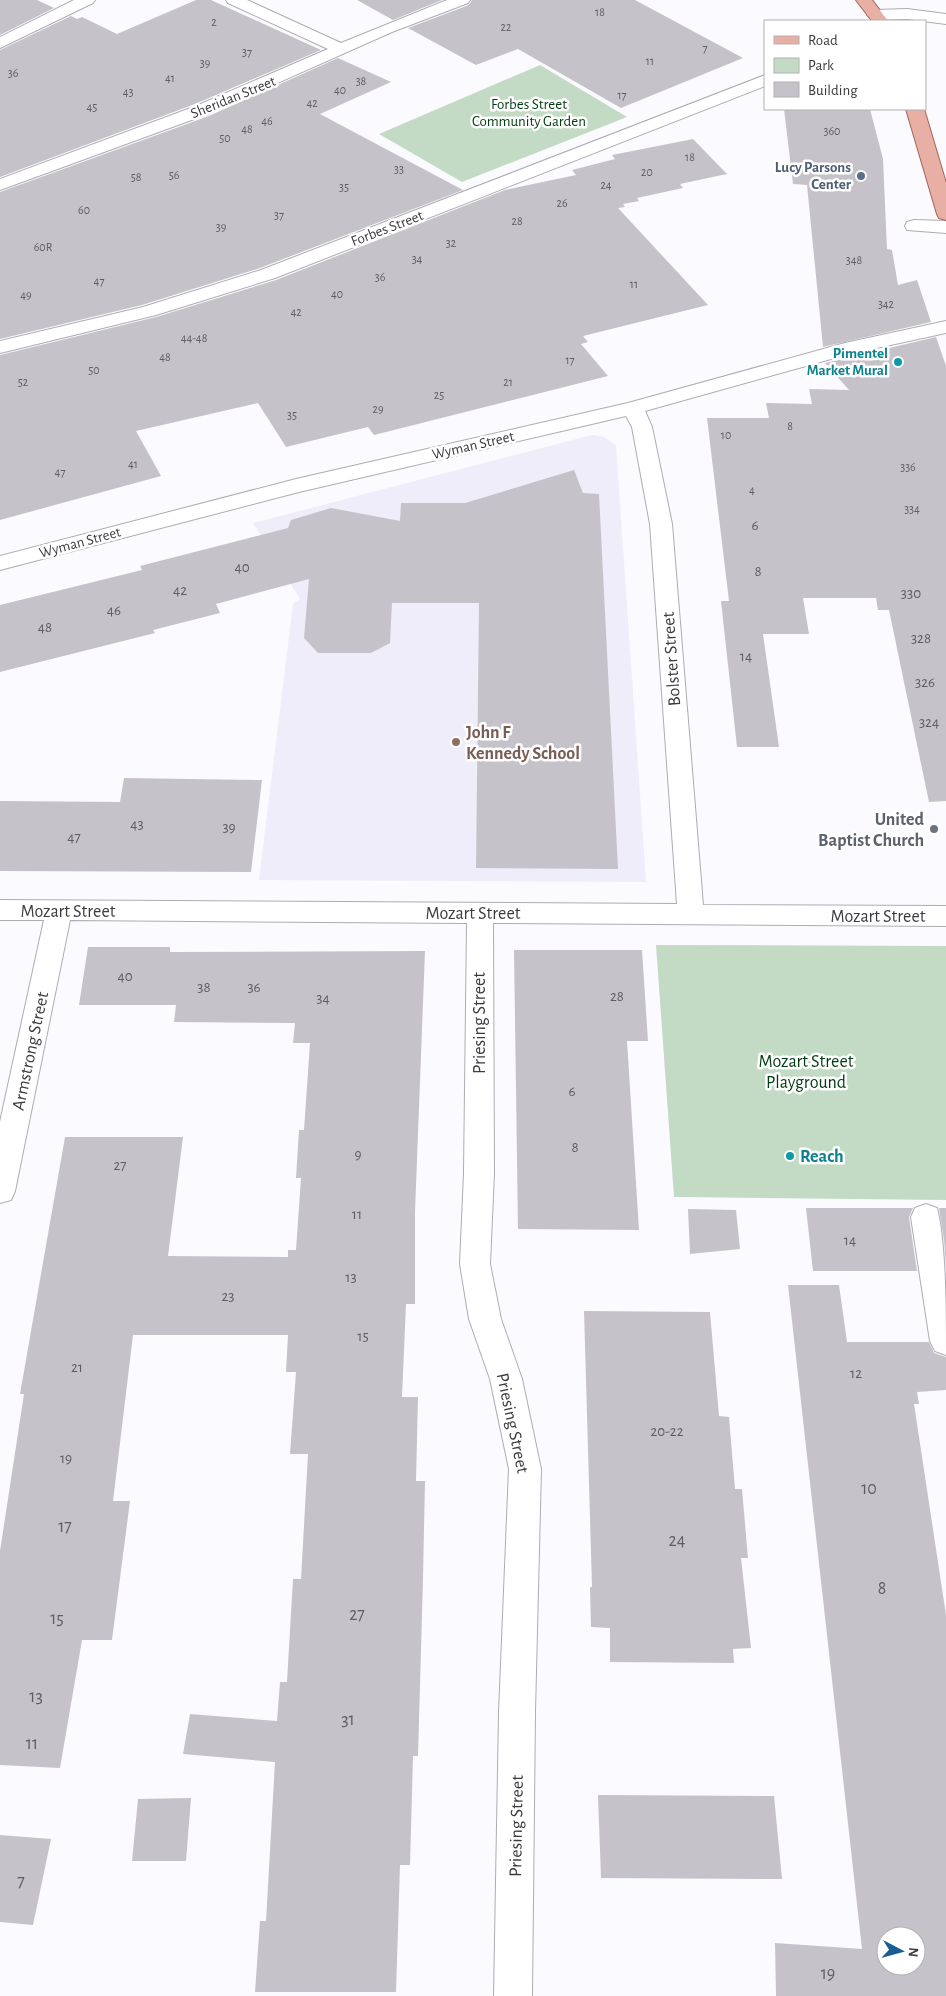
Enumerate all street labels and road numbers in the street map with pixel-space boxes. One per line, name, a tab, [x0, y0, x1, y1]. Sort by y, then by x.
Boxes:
street label: Sheridan Street	[189, 74, 278, 121]
street label: Forbes Street	[349, 208, 426, 249]
street label: Wyman Street	[431, 429, 516, 462]
street label: Wyman Street	[38, 524, 123, 561]
street label: Bolster Street	[660, 611, 684, 707]
street label: Mozart Street	[21, 903, 116, 921]
street label: Mozart Street	[426, 905, 521, 923]
street label: Mozart Street	[831, 908, 926, 926]
street label: Priesing Street	[471, 972, 489, 1074]
street label: Armstrong Street	[10, 990, 52, 1112]
street label: Priesing Street	[493, 1371, 531, 1475]
street label: Priesing Street	[507, 1775, 527, 1877]

